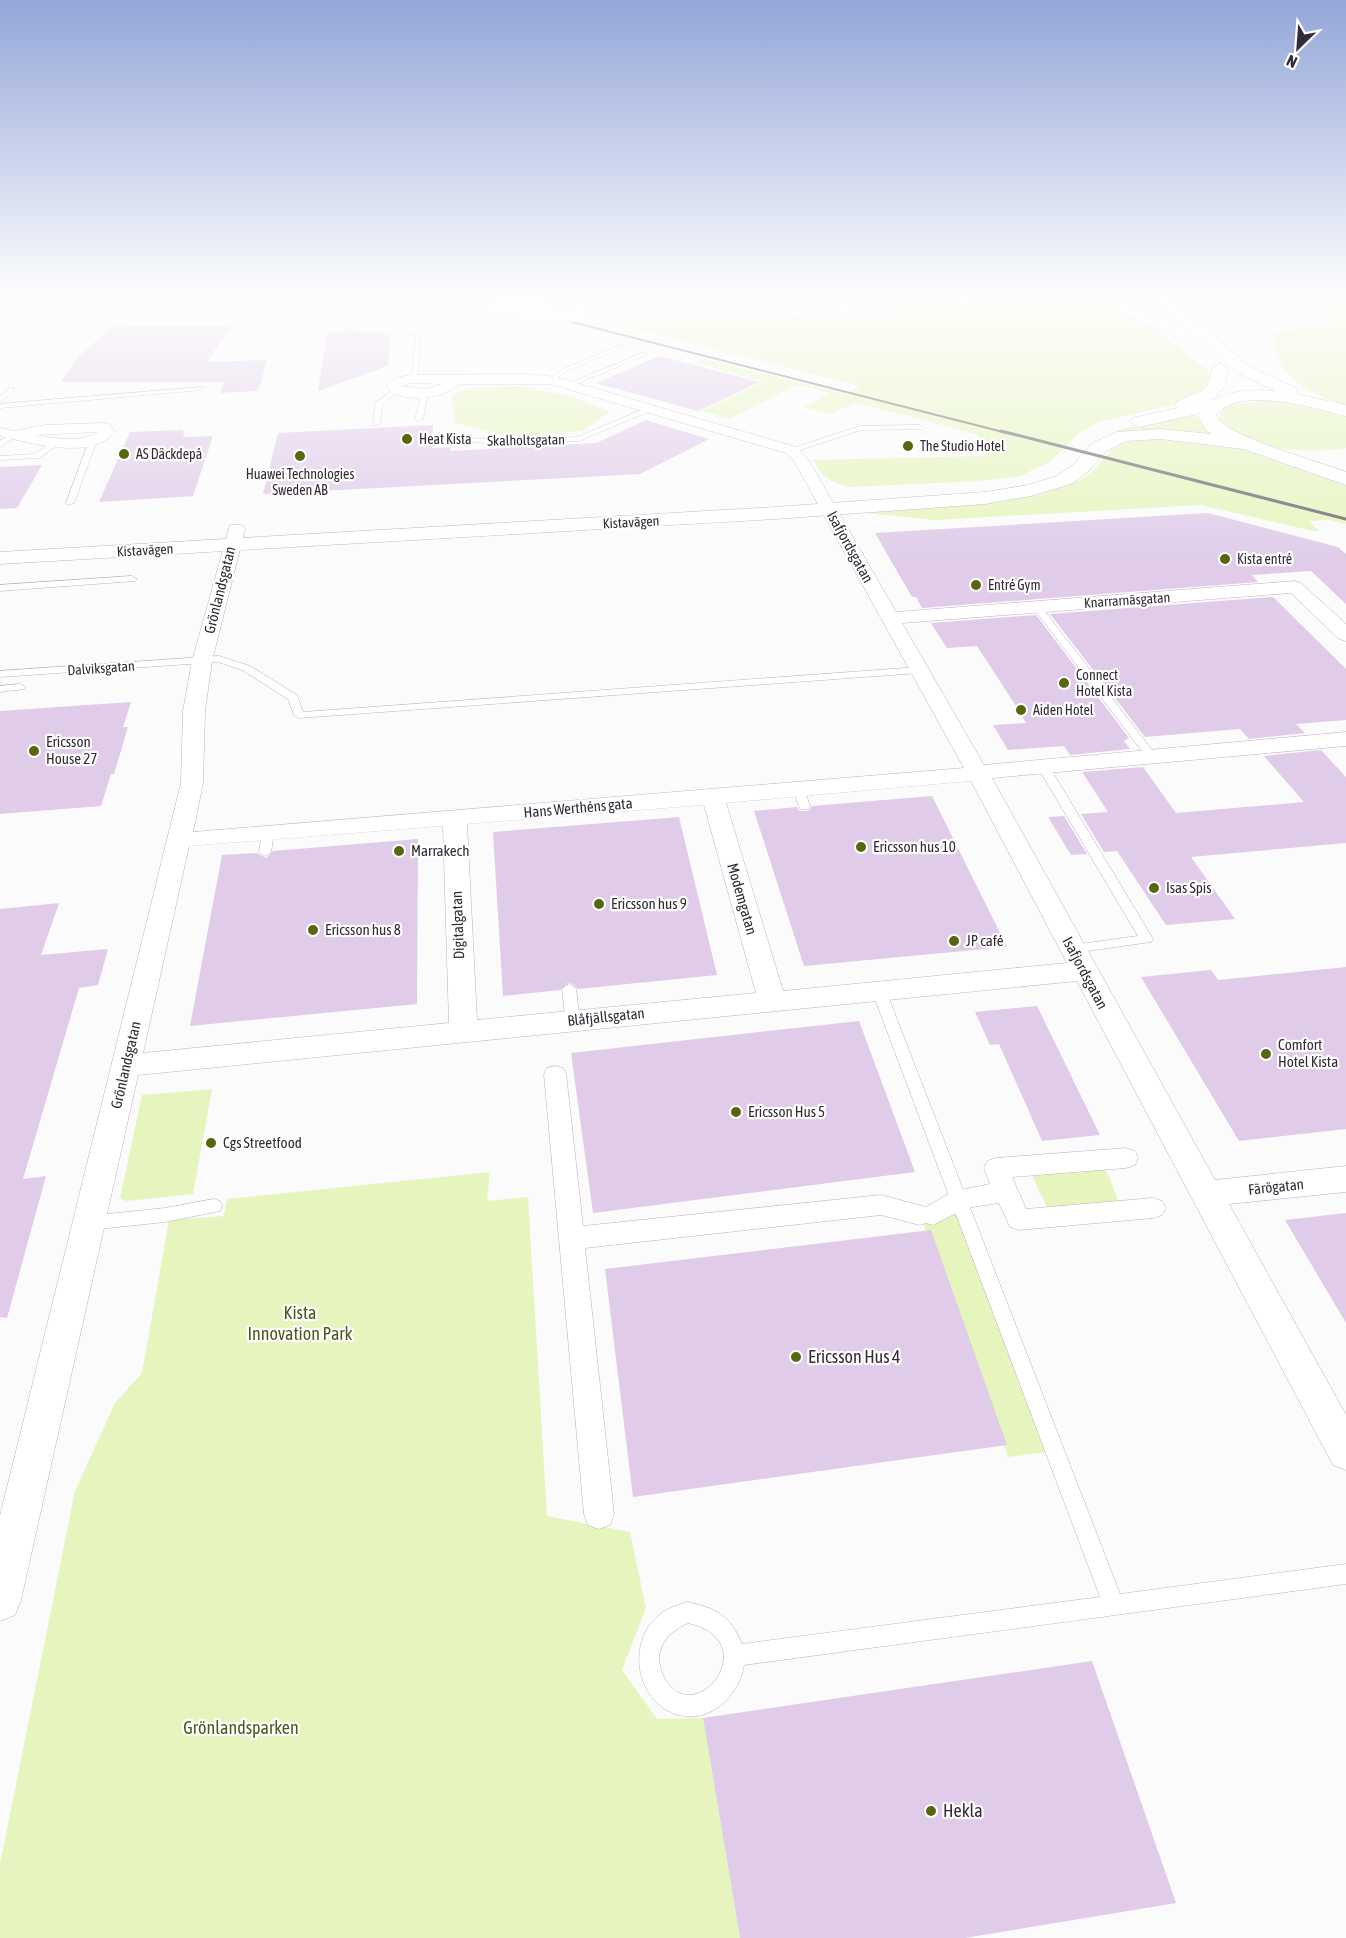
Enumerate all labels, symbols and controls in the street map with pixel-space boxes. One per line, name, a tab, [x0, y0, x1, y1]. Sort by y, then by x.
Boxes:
north arrow	[1268, 18, 1328, 78]
text: N	[1284, 51, 1300, 72]
place label: Heat Kista	[419, 431, 472, 447]
street label: Skalholtsgatan	[487, 431, 565, 449]
marker: Heat Kista	[400, 432, 414, 446]
place label: The Studio Hotel	[920, 438, 1005, 454]
marker: The Studio Hotel	[901, 439, 915, 453]
place label: AS Däckdepå	[136, 446, 202, 462]
marker: AS Däckdepå	[117, 447, 131, 461]
marker: Huawei Technologies Sweden AB	[293, 449, 307, 463]
place label: Huawei Technologies Sweden AB	[246, 466, 354, 498]
street label: Isafjordsgatan	[824, 508, 877, 586]
street label: Kistavägen	[602, 513, 660, 531]
street label: Kistavägen	[116, 541, 174, 559]
street label: Grönlandsgatan	[200, 545, 239, 635]
place label: Kista entré	[1237, 551, 1292, 567]
marker: Kista entré	[1218, 552, 1232, 566]
place label: Entré Gym	[988, 577, 1040, 593]
marker: Entré Gym	[969, 578, 983, 592]
street label: Knarrarnäsgatan	[1083, 589, 1171, 611]
street label: Dalviksgatan	[67, 658, 135, 678]
place label: Connect Hotel Kista	[1076, 667, 1132, 699]
marker: Connect Hotel Kista	[1057, 676, 1071, 690]
place label: Aiden Hotel	[1033, 702, 1094, 718]
marker: Aiden Hotel	[1014, 703, 1028, 717]
place label: Ericsson House 27	[46, 733, 97, 767]
marker: Ericsson House 27	[27, 744, 41, 758]
street label: Hans Werthéns gata	[523, 794, 633, 821]
place label: Ericsson hus 10	[873, 838, 956, 855]
marker: Ericsson hus 10	[854, 840, 868, 854]
place label: Marrakech	[411, 842, 469, 859]
marker: Marrakech	[392, 844, 406, 858]
street label: Modemgatan	[724, 861, 761, 937]
place label: Isas Spis	[1166, 879, 1212, 896]
marker: Isas Spis	[1147, 881, 1161, 895]
street label: Digitalgatan	[448, 890, 467, 960]
place label: Ericsson hus 9	[611, 895, 687, 912]
marker: Ericsson hus 9	[592, 897, 606, 911]
place label: Ericsson hus 8	[325, 921, 401, 938]
marker: Ericsson hus 8	[306, 923, 320, 937]
place label: JP café	[966, 932, 1004, 949]
marker: JP café	[947, 934, 961, 948]
street label: Isafjordsgatan	[1059, 934, 1112, 1012]
street label: Blåfjällsgatan	[566, 1004, 645, 1029]
street label: Grönlandsgatan	[107, 1020, 144, 1110]
place label: Comfort Hotel Kista	[1278, 1036, 1338, 1070]
marker: Comfort Hotel Kista	[1259, 1047, 1273, 1061]
place label: Ericsson Hus 5	[748, 1103, 825, 1120]
marker: Ericsson Hus 5	[729, 1105, 743, 1119]
place label: Cgs Streetfood	[223, 1134, 302, 1151]
marker: Cgs Streetfood	[204, 1136, 218, 1150]
street label: Färögatan	[1247, 1175, 1305, 1198]
park label: Kista Innovation Park	[248, 1302, 353, 1344]
place label: Ericsson Hus 4	[808, 1346, 901, 1367]
marker: Ericsson Hus 4	[789, 1350, 803, 1364]
park label: Grönlandsparken	[183, 1717, 299, 1738]
place label: Hekla	[943, 1800, 983, 1821]
marker: Hekla	[924, 1804, 938, 1818]

